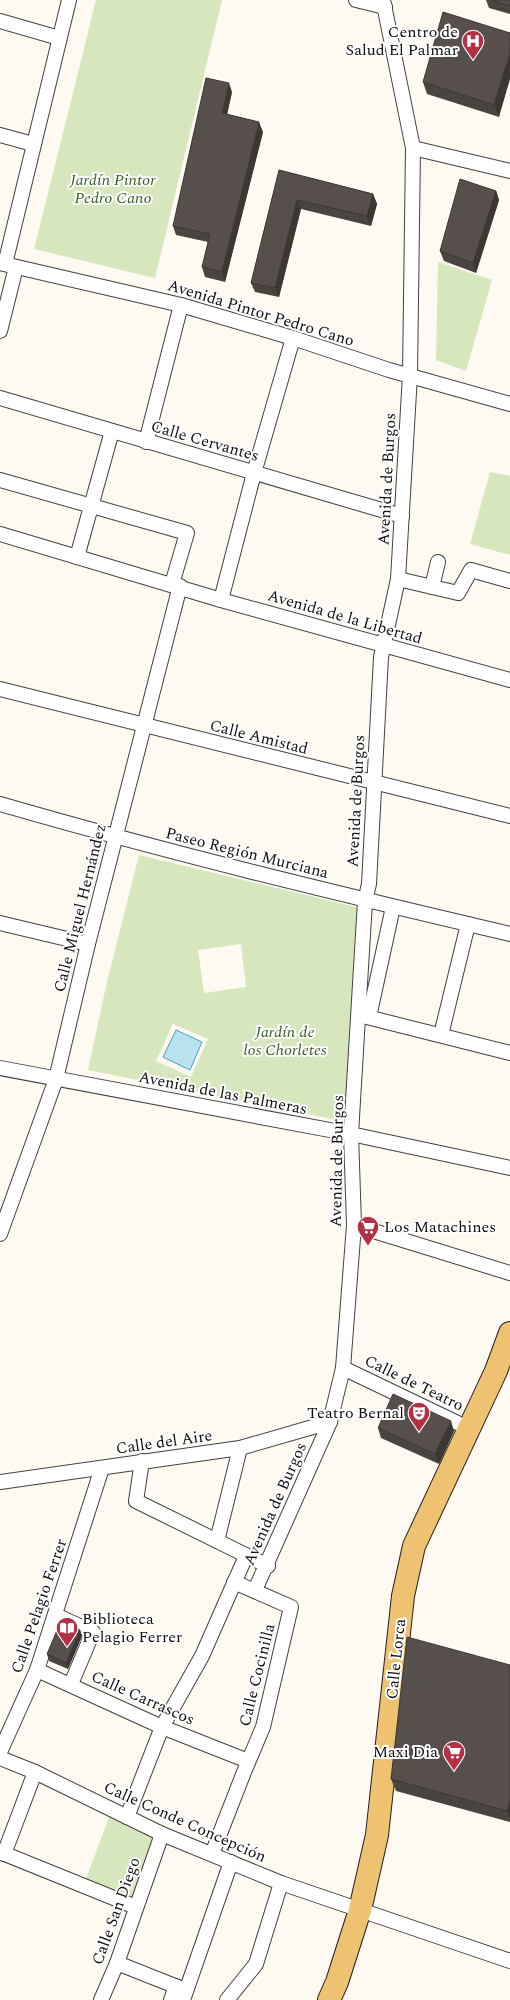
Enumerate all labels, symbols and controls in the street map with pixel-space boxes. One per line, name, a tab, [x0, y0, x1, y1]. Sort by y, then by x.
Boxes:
place label: Centro de Salud El Palmar	[345, 20, 458, 62]
hospital icon: Centro de Salud El Palmar	[460, 28, 486, 61]
park label: Jardín Pintor Pedro Cano	[69, 168, 156, 210]
street label: Avenida Pintor Pedro Cano	[165, 273, 357, 353]
street label: Avenida de Burgos	[372, 412, 402, 546]
street label: Calle Cervantes	[148, 414, 262, 468]
street label: Avenida de la Libertad	[265, 583, 425, 651]
street label: Calle Amistad	[207, 713, 311, 761]
street label: Avenida de Burgos	[341, 734, 371, 868]
street label: Calle Miguel Hernández	[47, 821, 113, 995]
street label: Paseo Región Murciana	[163, 821, 331, 885]
park label: Jardín de los Chorletes	[243, 1020, 327, 1062]
street label: Avenida de las Palmeras	[137, 1065, 309, 1121]
street label: Avenida de Burgos	[324, 1095, 350, 1227]
supermarket icon: Los Matachines	[355, 1214, 381, 1247]
place label: Los Matachines	[384, 1215, 496, 1239]
street label: Calle de Teatro	[360, 1349, 468, 1417]
theatre icon: Teatro Bernal	[406, 1400, 432, 1433]
place label: Teatro Bernal	[307, 1401, 404, 1425]
street label: Calle del Aire	[114, 1423, 214, 1461]
street label: Avenida de Burgos	[237, 1439, 313, 1569]
street label: Calle Pelagio Ferrer	[5, 1535, 73, 1677]
place label: Biblioteca Pelagio Ferrer	[82, 1607, 182, 1649]
library icon: Biblioteca Pelagio Ferrer	[54, 1615, 80, 1648]
street label: Calle Lorca	[380, 1617, 412, 1701]
street label: Calle Cocinilla	[233, 1621, 281, 1729]
street label: Calle Carrascos	[88, 1665, 198, 1731]
supermarket icon: Maxi Dia	[441, 1739, 467, 1772]
place label: Maxi Dia	[373, 1740, 438, 1764]
street label: Calle Conde Concepción	[100, 1775, 270, 1869]
street label: Calle San Diego	[85, 1854, 147, 1968]

